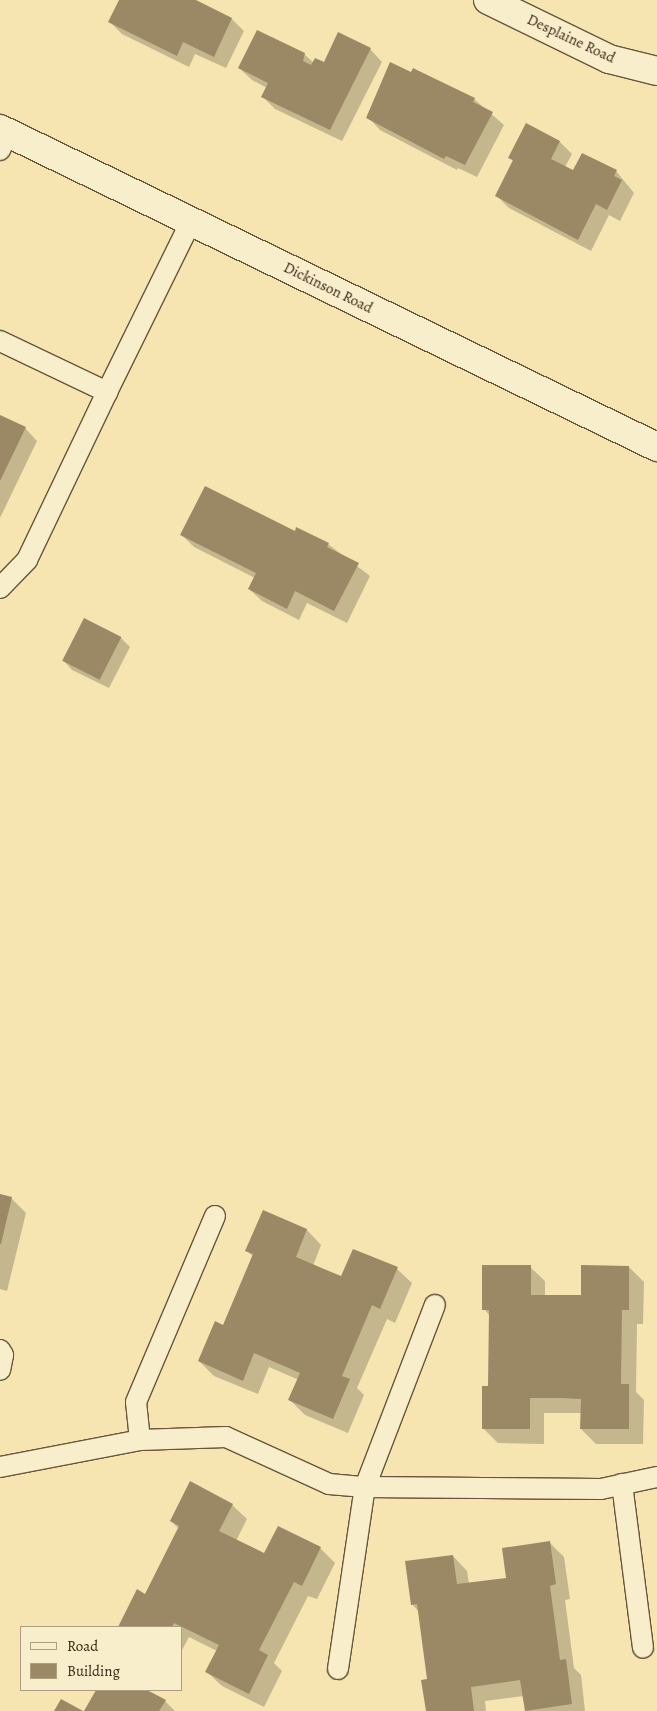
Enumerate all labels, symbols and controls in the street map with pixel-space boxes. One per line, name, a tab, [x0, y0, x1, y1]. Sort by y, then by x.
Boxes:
street label: Desplaine Road	[524, 11, 618, 67]
street label: Dickinson Road	[280, 259, 376, 317]
legend	[20, 1626, 182, 1691]
text: Road	[67, 1636, 98, 1656]
text: Building	[67, 1661, 120, 1681]

